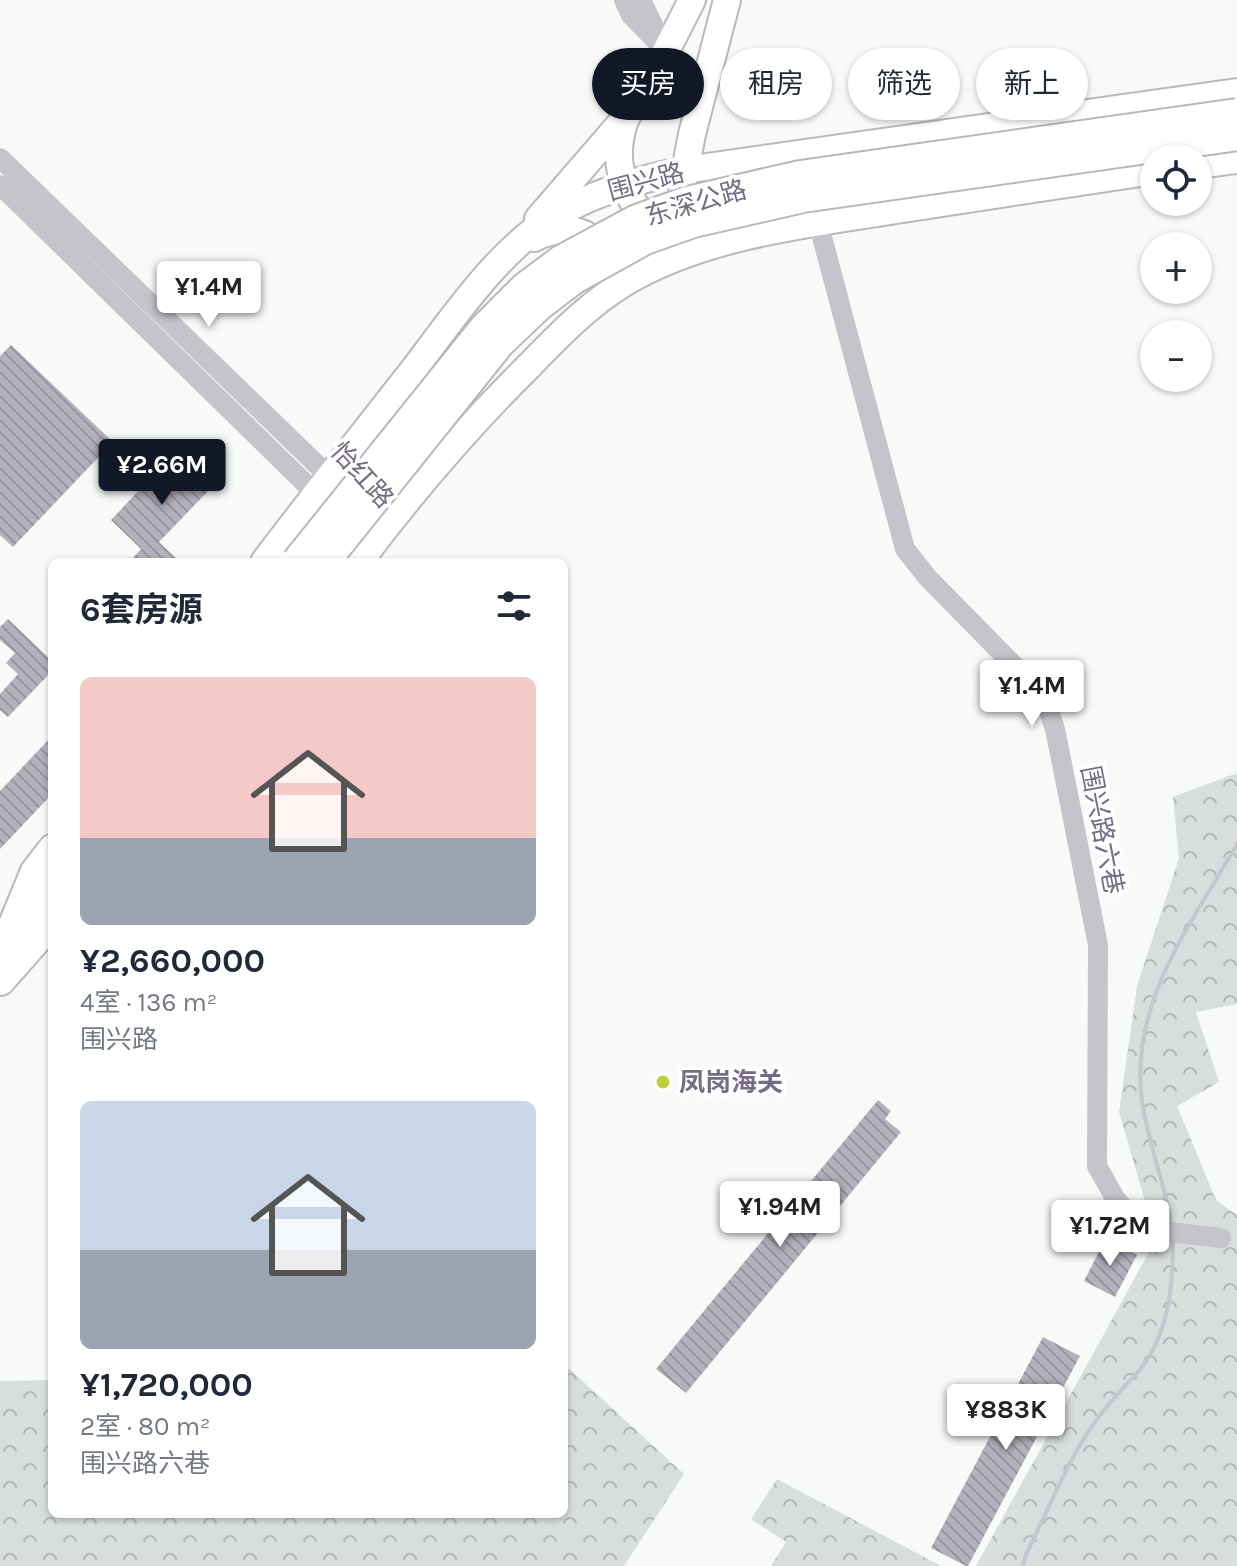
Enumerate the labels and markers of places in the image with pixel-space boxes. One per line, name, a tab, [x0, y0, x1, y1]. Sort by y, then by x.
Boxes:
pin: ¥1.4M	[153, 261, 265, 329]
pin: ¥2.66M	[97, 439, 227, 507]
pin: ¥1.4M	[976, 660, 1088, 728]
place label: 凤岗海关	[679, 1067, 783, 1098]
marker: 凤岗海关	[654, 1073, 672, 1091]
pin: ¥1.94M	[715, 1181, 845, 1249]
pin: ¥1.72M	[1045, 1200, 1175, 1268]
pin: ¥883K	[950, 1384, 1062, 1452]

